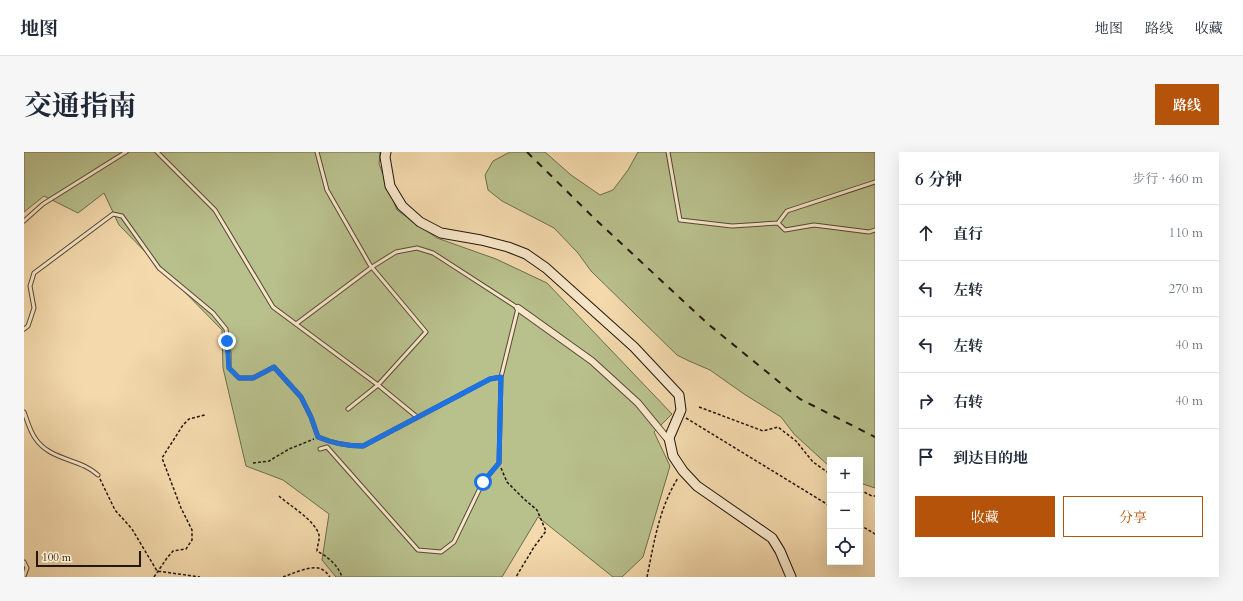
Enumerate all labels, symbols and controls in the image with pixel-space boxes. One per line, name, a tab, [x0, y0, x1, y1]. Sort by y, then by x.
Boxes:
text: 地图	[20, 16, 58, 42]
text: 地图	[1095, 19, 1123, 38]
text: 路线	[1145, 19, 1173, 38]
text: 收藏	[1195, 19, 1223, 38]
button: 路线	[1155, 84, 1219, 125]
text: 交通指南	[24, 87, 136, 125]
text: 6 分钟	[915, 168, 962, 191]
text: 步行 · 460 m	[1132, 170, 1203, 188]
icon: ahead	[915, 222, 937, 244]
text: 直行	[953, 224, 983, 244]
text: 110 m	[1169, 224, 1203, 242]
icon: left	[915, 278, 937, 300]
text: 左转	[953, 280, 983, 300]
text: 270 m	[1169, 280, 1203, 298]
route end	[218, 332, 236, 350]
icon: left	[915, 334, 937, 356]
text: 左转	[953, 336, 983, 356]
text: 40 m	[1175, 336, 1203, 354]
icon: right	[915, 390, 937, 412]
text: 右转	[953, 392, 983, 412]
text: 40 m	[1175, 392, 1203, 410]
icon: arrive	[915, 446, 937, 468]
text: 到达目的地	[953, 448, 1028, 468]
map controls	[827, 457, 863, 565]
button: +	[827, 457, 863, 493]
route start	[474, 473, 492, 491]
button: −	[827, 493, 863, 529]
button: 收藏	[915, 496, 1055, 537]
button: 分享	[1063, 496, 1203, 537]
button: locate	[827, 529, 863, 565]
scale bar	[36, 549, 141, 568]
text: 100 m	[42, 550, 71, 565]

